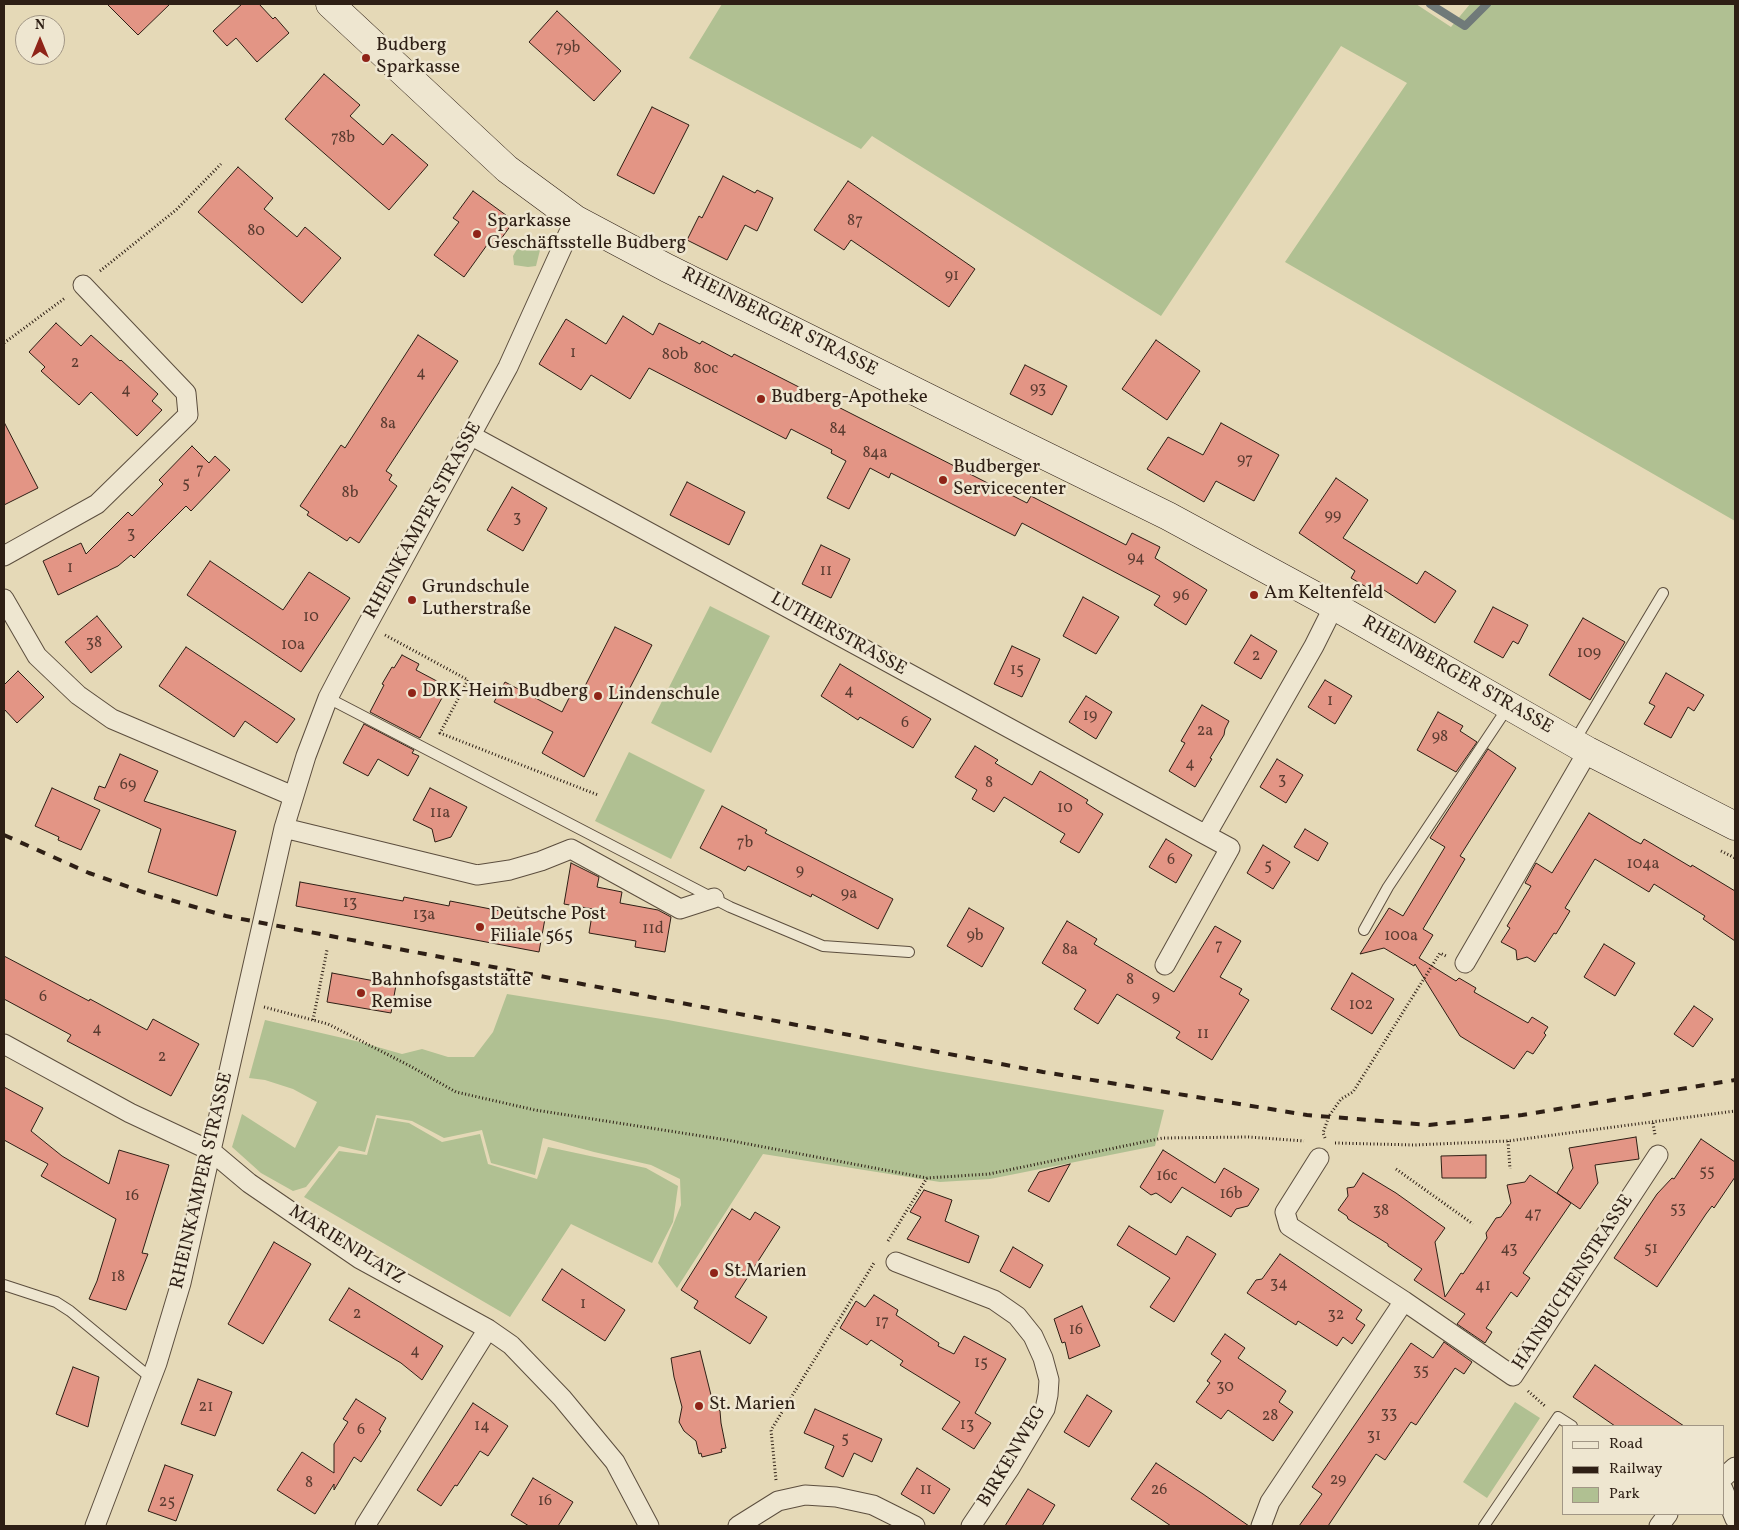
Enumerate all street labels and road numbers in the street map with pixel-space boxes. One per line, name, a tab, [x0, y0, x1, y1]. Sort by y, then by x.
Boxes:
street label: RHEINBERGER STRASSE	[677, 264, 881, 382]
street label: RHEINKAMPER STRASSE	[360, 418, 488, 624]
street label: LUTHERSTRASSE	[766, 588, 910, 682]
street label: RHEINBERGER STRASSE	[1357, 612, 1557, 740]
street label: RHEINKAMPER STRASSE	[167, 1070, 239, 1292]
street label: HAINBUCHENSTRASSE	[1509, 1191, 1639, 1375]
street label: MARIENPLATZ	[284, 1201, 408, 1291]
street label: BIRKENWEG	[974, 1402, 1052, 1512]

